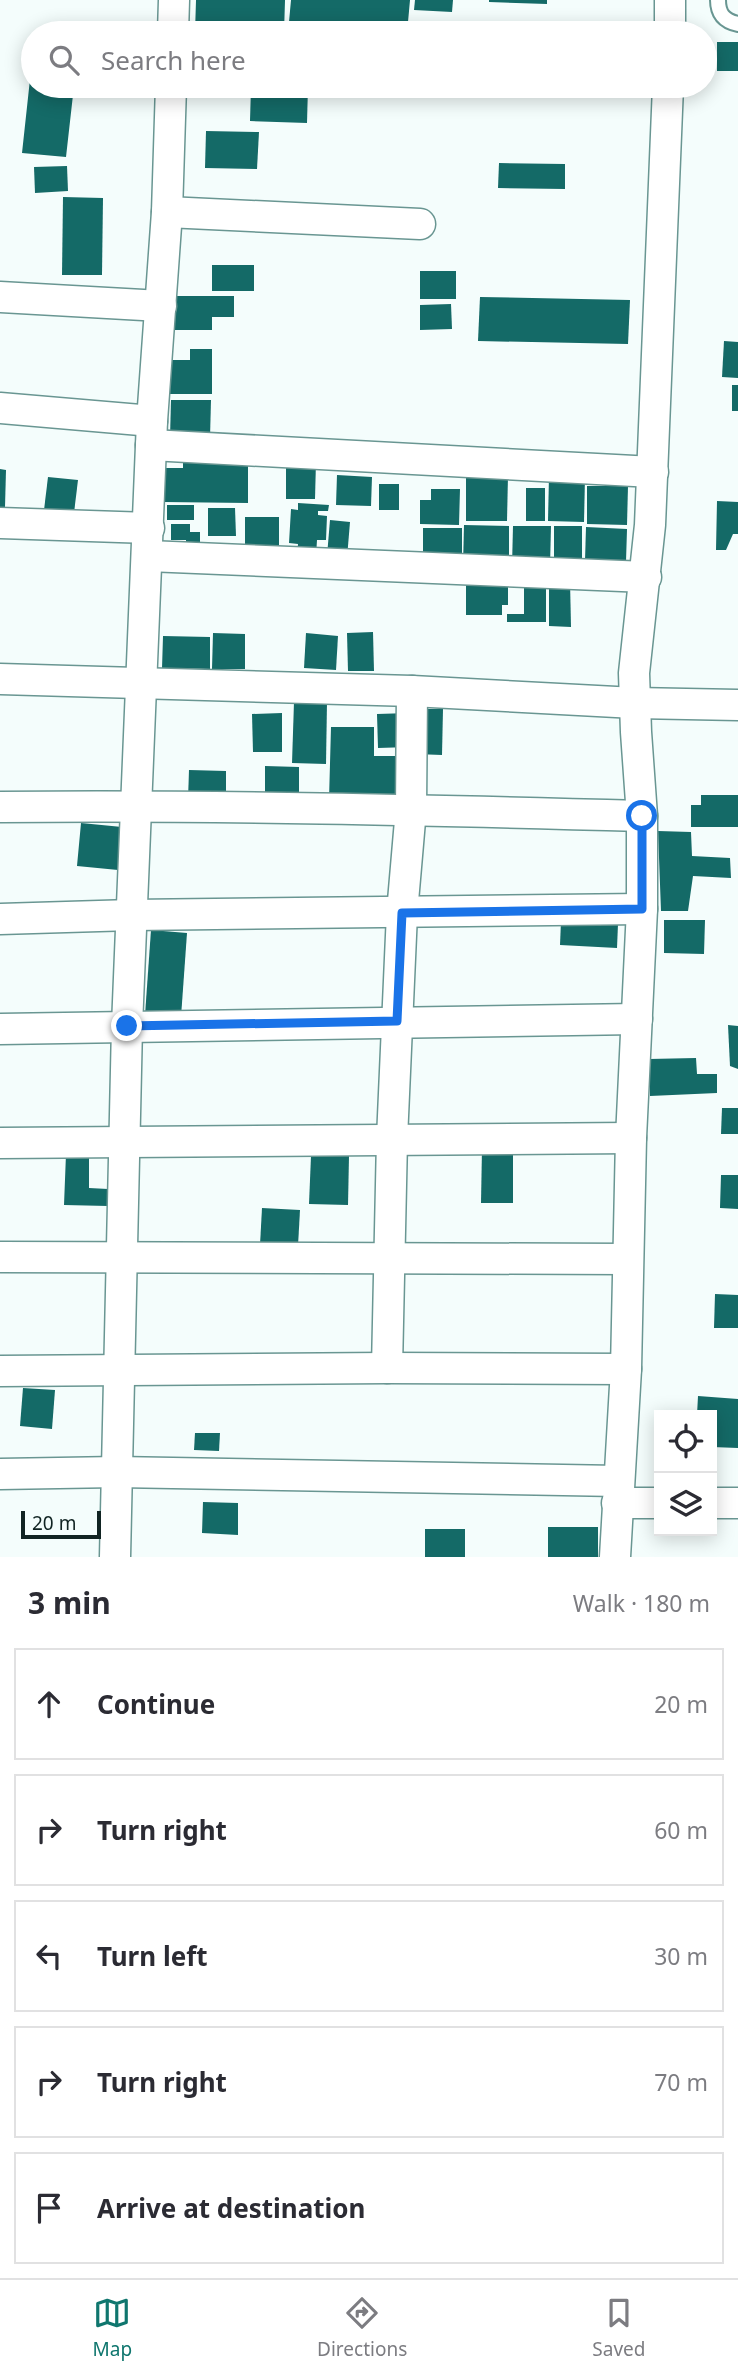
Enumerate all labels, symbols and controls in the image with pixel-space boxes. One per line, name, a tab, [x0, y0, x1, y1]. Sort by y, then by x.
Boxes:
search box	[21, 21, 717, 98]
icon: search	[45, 41, 83, 79]
text: Search here	[101, 42, 246, 78]
route start	[626, 800, 657, 831]
route end	[111, 1010, 142, 1041]
map controls	[654, 1410, 717, 1536]
button: locate	[654, 1410, 717, 1473]
button: layers	[654, 1473, 717, 1536]
scale bar	[21, 1508, 102, 1540]
text: 20 m	[32, 1510, 76, 1536]
text: 3 min	[28, 1582, 111, 1623]
text: Walk · 180 m	[573, 1587, 710, 1619]
icon: ahead	[30, 1685, 68, 1723]
text: Continue	[97, 1686, 215, 1722]
text: 20 m	[654, 1688, 708, 1720]
icon: right	[30, 1811, 68, 1849]
text: Turn right	[97, 1812, 227, 1848]
text: 60 m	[654, 1814, 708, 1846]
icon: left	[30, 1937, 68, 1975]
text: Turn left	[97, 1938, 208, 1974]
text: 30 m	[654, 1940, 708, 1972]
icon: right	[30, 2063, 68, 2101]
text: Turn right	[97, 2064, 227, 2100]
text: 70 m	[654, 2066, 708, 2098]
icon: arrive	[30, 2189, 68, 2227]
text: Arrive at destination	[97, 2190, 366, 2226]
tab: Map	[93, 2294, 132, 2362]
tab: Directions	[317, 2294, 407, 2362]
tab: Saved	[592, 2294, 645, 2362]

